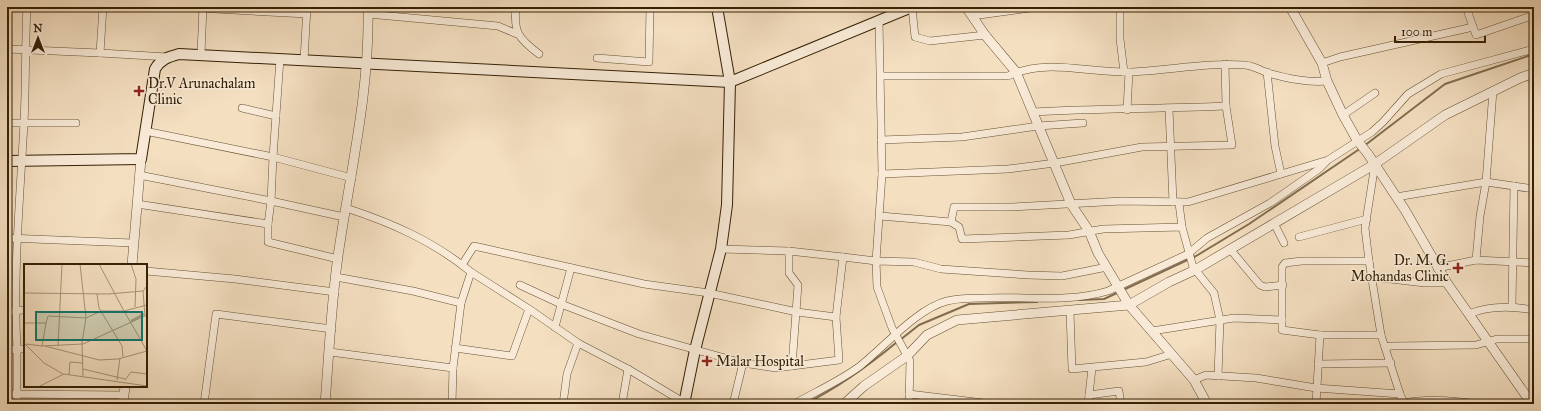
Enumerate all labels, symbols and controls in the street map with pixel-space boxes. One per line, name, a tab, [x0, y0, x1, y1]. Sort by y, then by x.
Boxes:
north arrow	[18, 18, 58, 58]
scale bar	[1395, 18, 1485, 44]
text: N	[33, 22, 43, 35]
text: 100 m	[1401, 25, 1432, 39]
place label: Dr.V Arunachalam Clinic	[148, 75, 256, 108]
marker: Dr.V Arunachalam Clinic	[133, 85, 145, 97]
place label: Dr. M. G. Mohandas Clinic	[1351, 252, 1449, 285]
marker: Dr. M. G. Mohandas Clinic	[1452, 262, 1464, 274]
inset map	[24, 264, 147, 387]
place label: Malar Hospital	[716, 353, 804, 370]
marker: Malar Hospital	[701, 355, 713, 367]

